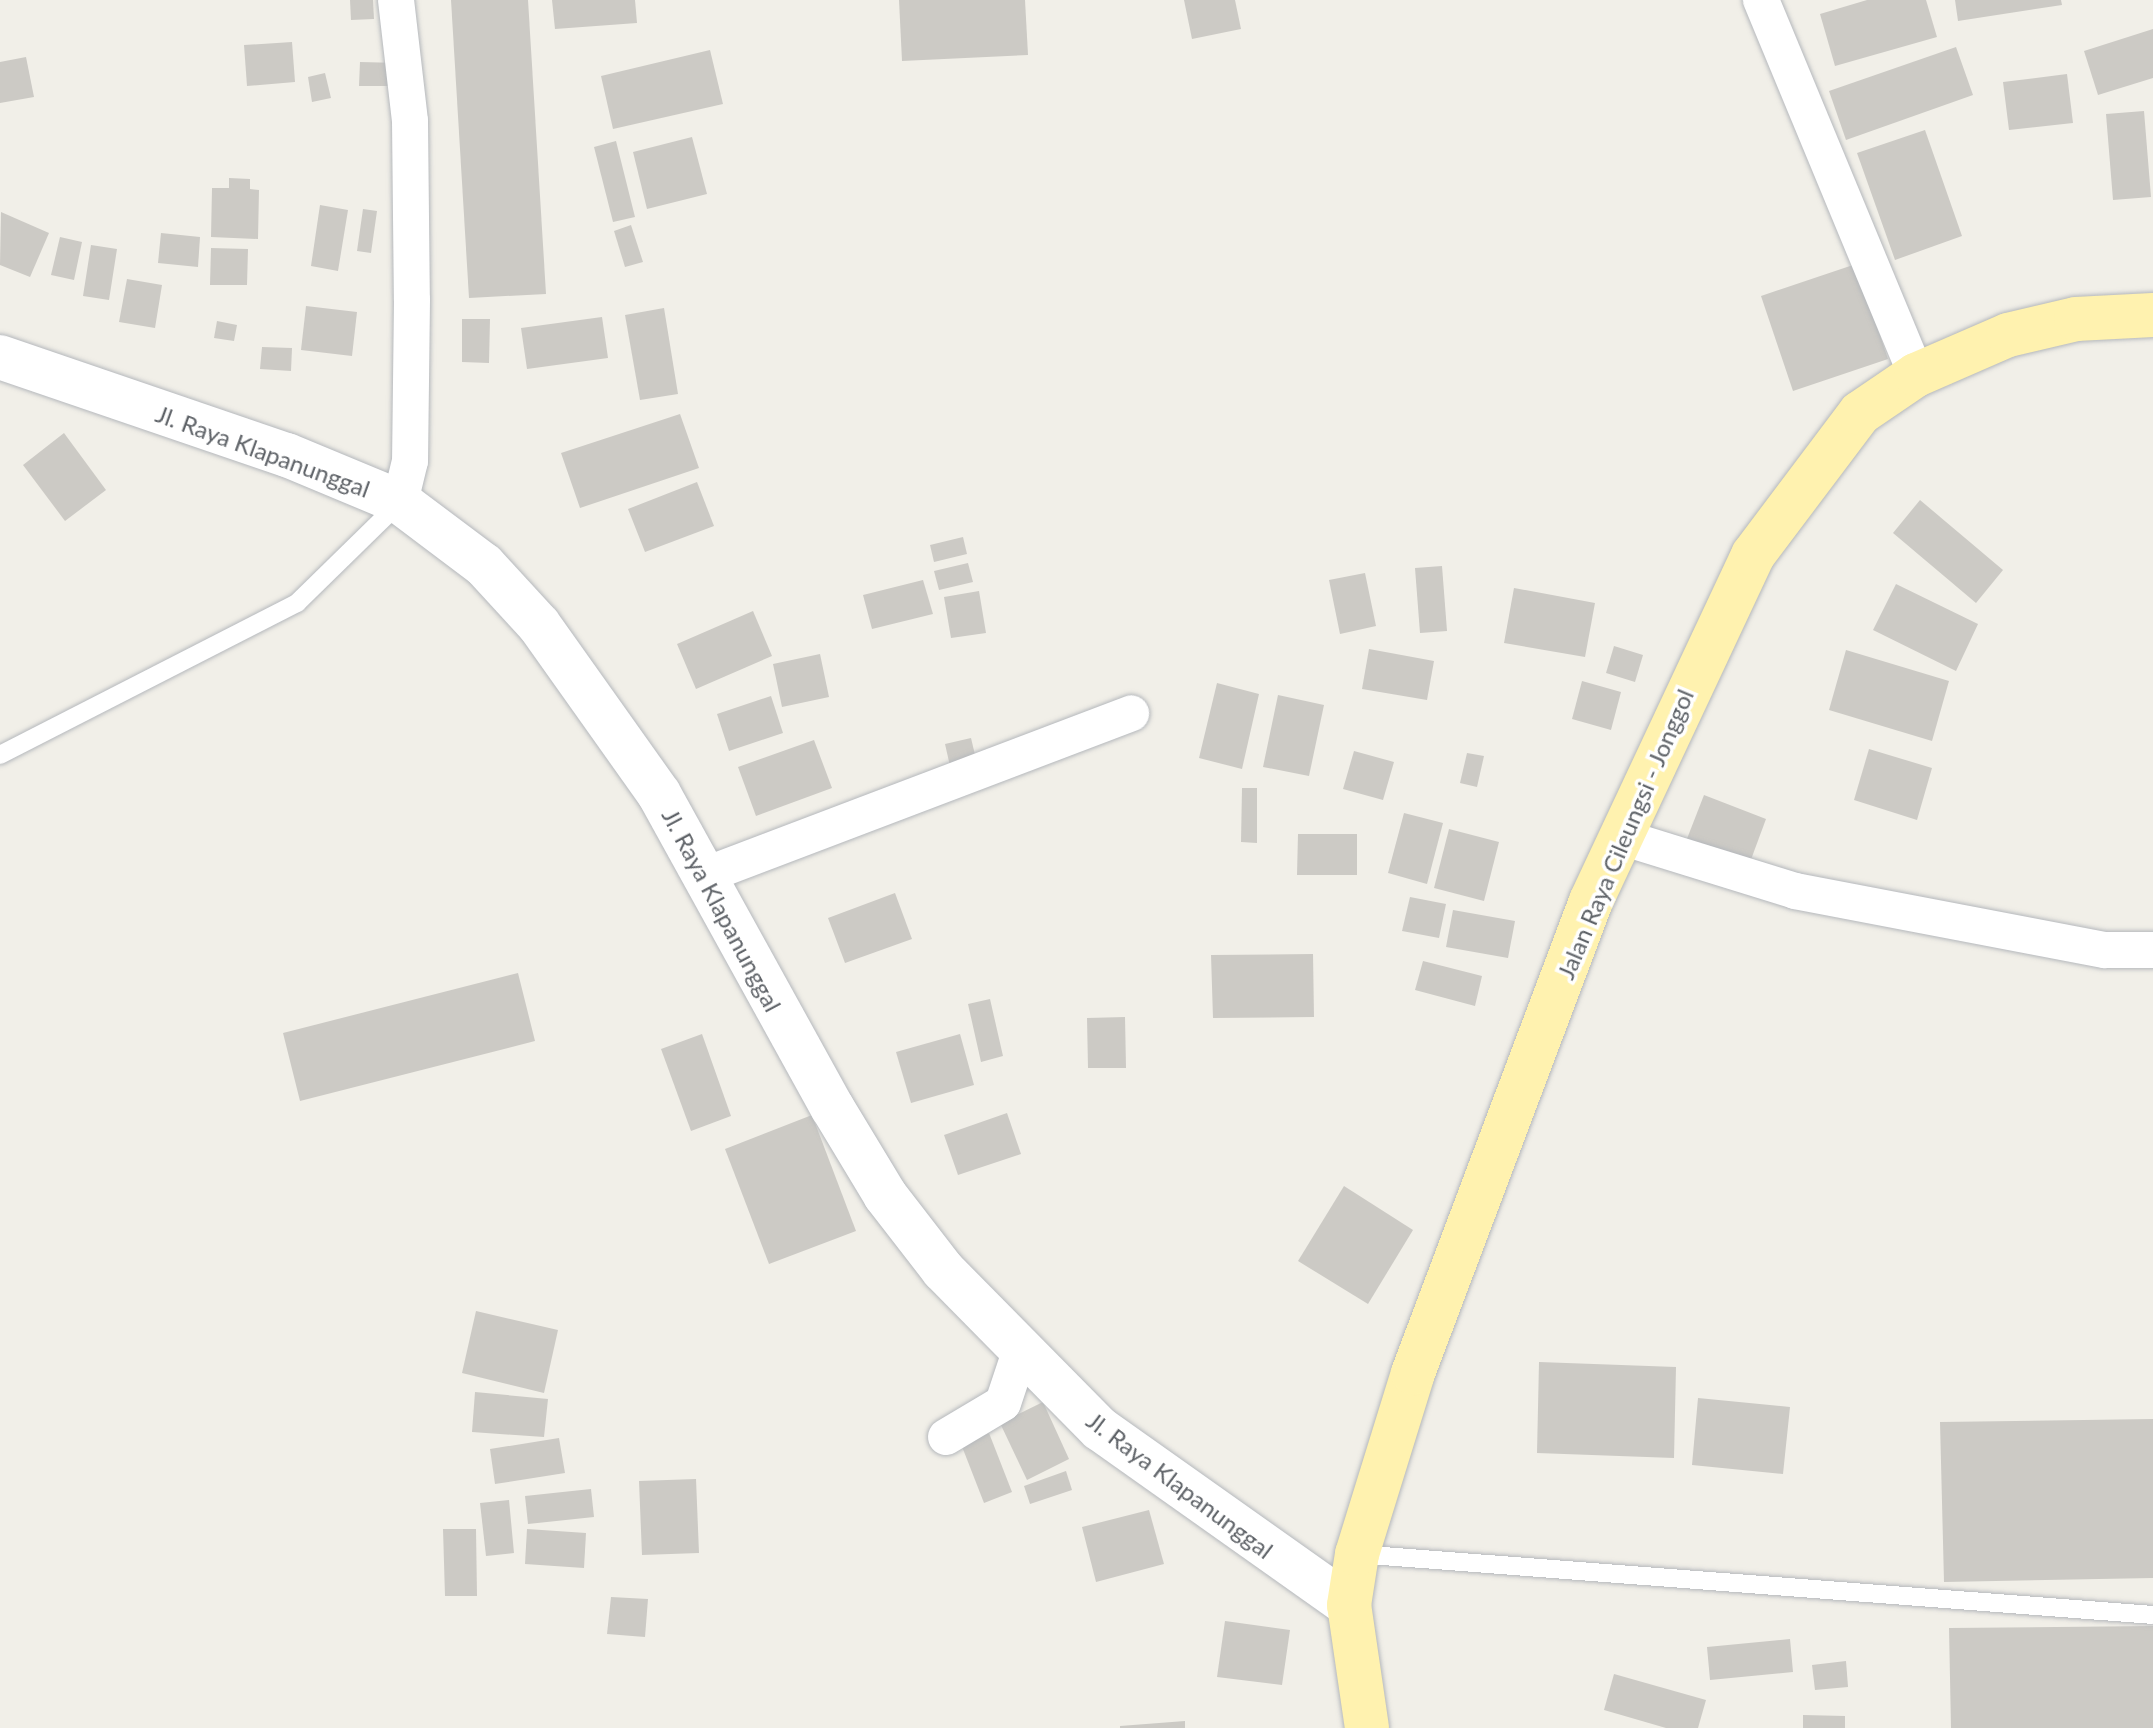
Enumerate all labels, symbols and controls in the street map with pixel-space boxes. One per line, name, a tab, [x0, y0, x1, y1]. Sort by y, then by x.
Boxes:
street label: Jl. Raya Klapanunggal	[152, 399, 374, 503]
street label: Jalan Raya Cileungsi - Jonggol	[1551, 684, 1699, 984]
street label: Jl. Raya Klapanunggal	[656, 804, 788, 1016]
street label: Jl. Raya Klapanunggal	[1081, 1406, 1279, 1564]

